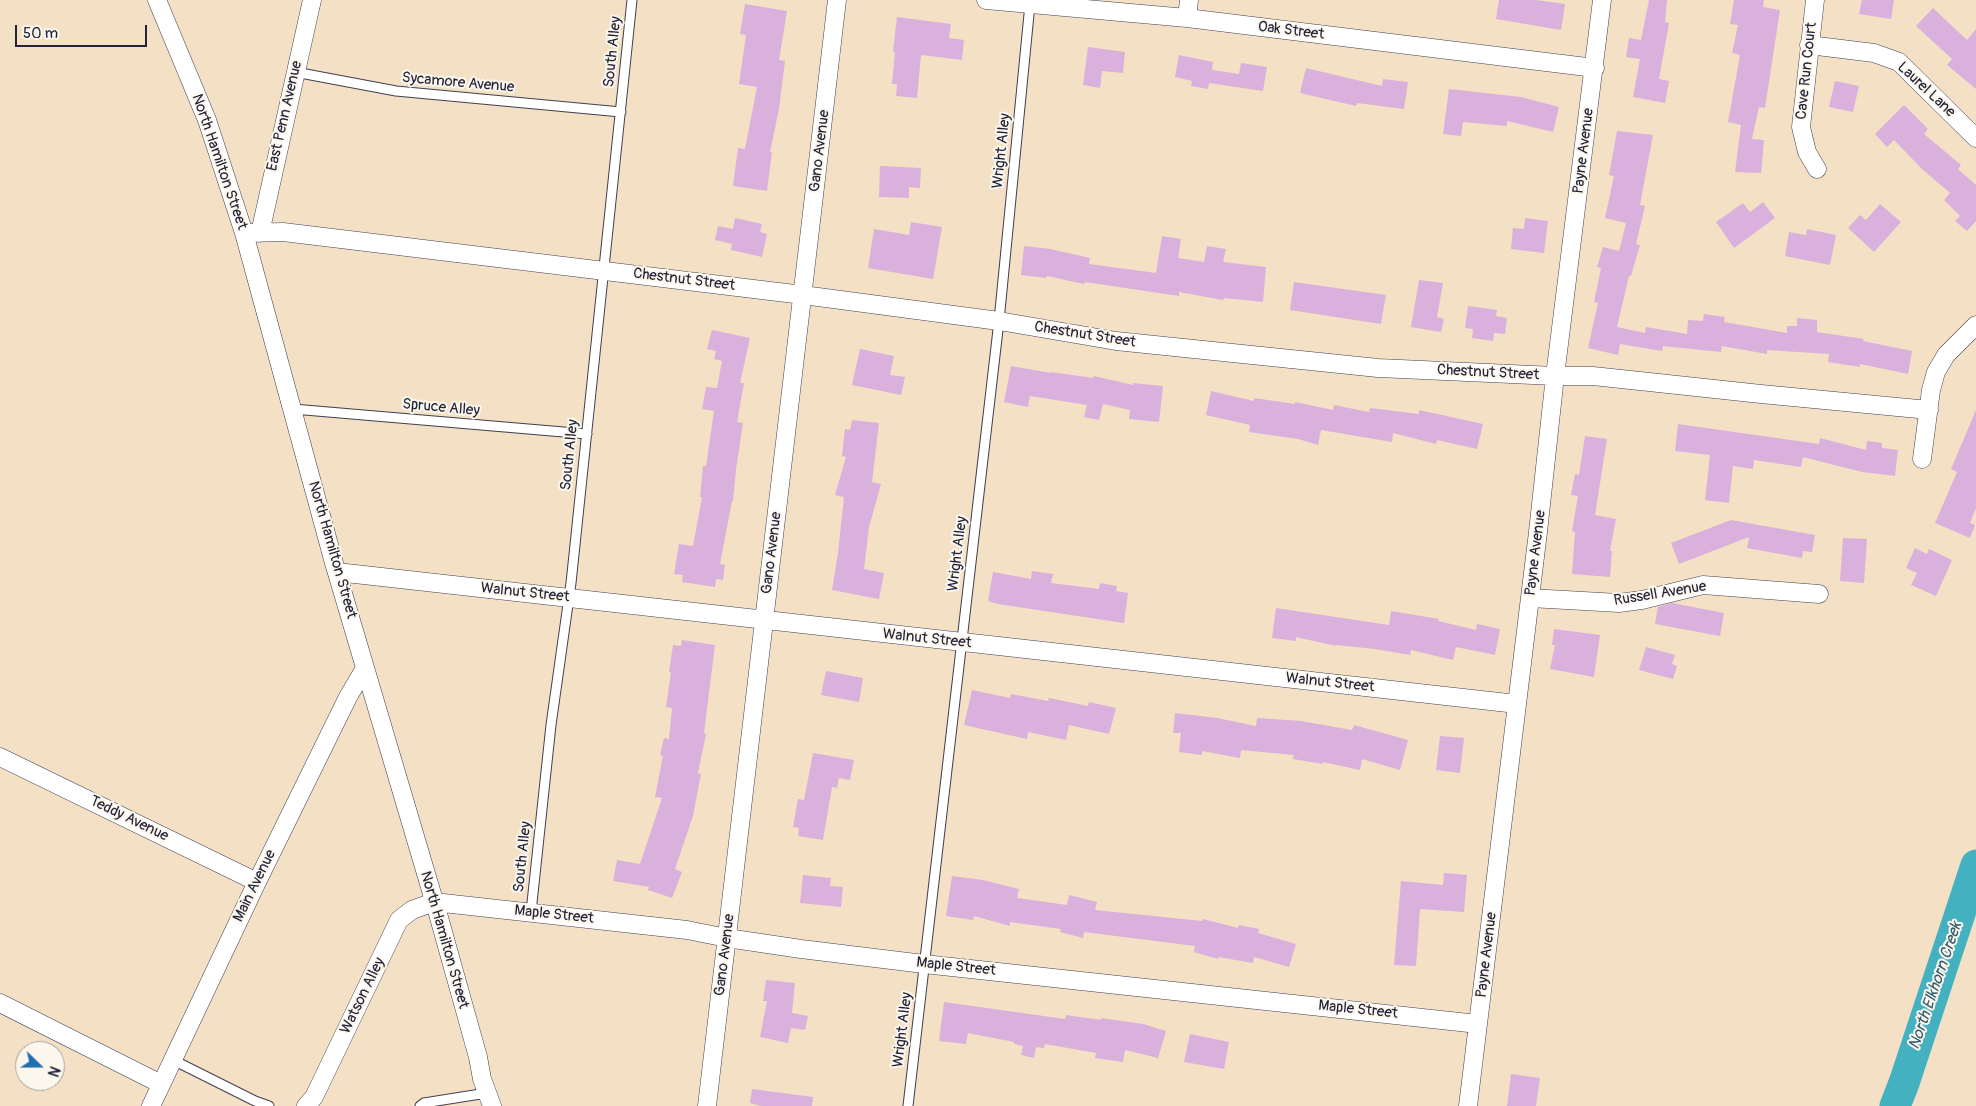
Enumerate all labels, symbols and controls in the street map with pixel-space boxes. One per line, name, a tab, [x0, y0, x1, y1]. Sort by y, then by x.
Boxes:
scale bar	[18, 15, 150, 47]
street label: South Alley	[600, 16, 626, 88]
street label: Oak Street	[1257, 18, 1325, 44]
street label: Cave Run Court	[1793, 21, 1821, 121]
text: 50 m	[23, 24, 58, 43]
street label: East Penn Avenue	[264, 59, 306, 173]
street label: Laurel Lane	[1893, 59, 1959, 121]
street label: Sycamore Avenue	[401, 69, 515, 97]
street label: North Hamilton Street	[187, 92, 251, 232]
street label: Payne Avenue	[1570, 107, 1598, 195]
street label: Gano Avenue	[806, 109, 834, 193]
street label: Wright Alley	[989, 112, 1015, 190]
street label: Chestnut Street	[632, 265, 736, 295]
street label: Chestnut Street	[1033, 318, 1137, 352]
street label: Chestnut Street	[1436, 361, 1540, 385]
street label: Spruce Alley	[402, 396, 480, 420]
street label: South Alley	[557, 419, 583, 491]
street label: North Hamilton Street	[304, 479, 360, 621]
street label: Payne Avenue	[1522, 509, 1550, 597]
street label: Gano Avenue	[758, 511, 786, 595]
street label: Wright Alley	[944, 515, 972, 593]
street label: Russell Avenue	[1612, 578, 1708, 610]
street label: Walnut Street	[480, 579, 570, 607]
street label: Walnut Street	[882, 625, 972, 653]
street label: Walnut Street	[1285, 669, 1375, 697]
street label: Teddy Avenue	[87, 792, 171, 846]
street label: South Alley	[510, 821, 536, 893]
street label: Main Avenue	[230, 847, 280, 925]
street label: North Hamilton Street	[416, 869, 472, 1011]
street label: Maple Street	[513, 902, 595, 928]
street label: Payne Avenue	[1473, 911, 1501, 999]
street label: Gano Avenue	[711, 913, 739, 997]
water label: North Elkhorn Creek	[1905, 920, 1967, 1052]
street label: Maple Street	[915, 954, 997, 980]
street label: Watson Alley	[337, 955, 389, 1037]
street label: Wright Alley	[889, 991, 917, 1069]
street label: Maple Street	[1317, 997, 1399, 1023]
north arrow	[15, 1041, 65, 1091]
text: N	[44, 1064, 63, 1079]

